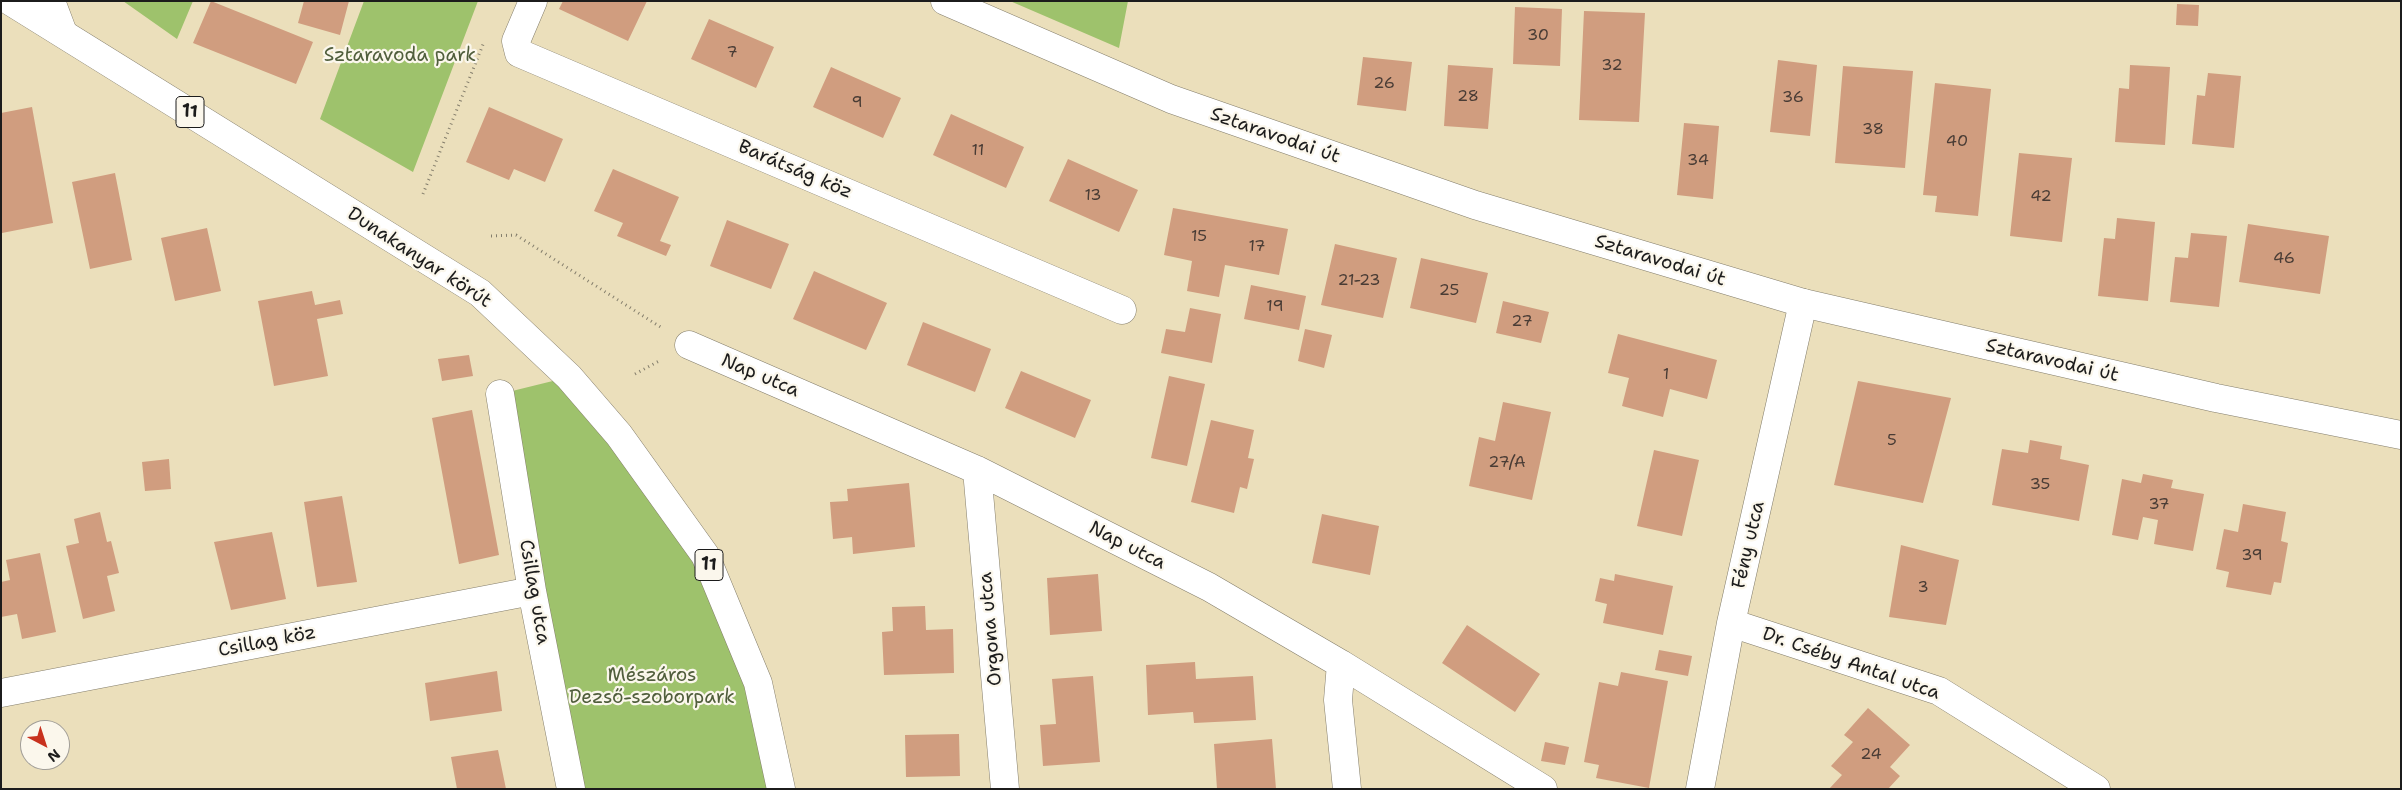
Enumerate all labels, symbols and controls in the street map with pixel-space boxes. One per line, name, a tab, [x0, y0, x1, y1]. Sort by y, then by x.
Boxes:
house number: 30	[1527, 26, 1549, 46]
house number: 7	[726, 43, 738, 63]
park label: Sztaravoda park	[324, 45, 476, 67]
house number: 32	[1601, 56, 1623, 76]
house number: 26	[1373, 74, 1395, 94]
house number: 28	[1457, 87, 1479, 107]
house number: 36	[1782, 88, 1804, 108]
house number: 9	[851, 93, 863, 113]
road number: 11	[176, 96, 204, 128]
street label: Sztaravodai út	[1207, 103, 1343, 169]
house number: 38	[1862, 120, 1884, 140]
house number: 40	[1946, 132, 1968, 152]
street label: Barátság köz	[735, 136, 855, 204]
house number: 11	[972, 141, 984, 161]
house number: 34	[1687, 151, 1709, 171]
house number: 13	[1084, 186, 1102, 206]
house number: 42	[2030, 187, 2052, 207]
street label: Dunakanyar körút	[343, 203, 495, 313]
house number: 15	[1191, 227, 1207, 247]
street label: Sztaravodai út	[1592, 230, 1728, 292]
house number: 17	[1248, 237, 1266, 257]
house number: 46	[2273, 249, 2295, 269]
house number: 21-23	[1338, 271, 1380, 291]
house number: 25	[1439, 281, 1459, 301]
house number: 19	[1266, 297, 1284, 317]
house number: 27	[1511, 312, 1533, 332]
street label: Sztaravodai út	[1983, 335, 2121, 387]
street label: Nap utca	[717, 349, 803, 403]
house number: 1	[1663, 365, 1669, 385]
house number: 5	[1887, 431, 1897, 451]
house number: 27/A	[1488, 453, 1526, 473]
house number: 35	[2030, 475, 2050, 495]
house number: 37	[2148, 495, 2170, 515]
street label: Fény utca	[1728, 499, 1770, 591]
street label: Nap utca	[1085, 517, 1169, 575]
street label: Csillag utca	[514, 538, 554, 646]
house number: 39	[2241, 546, 2263, 566]
road number: 11	[695, 550, 723, 580]
street label: Orgona utca	[975, 571, 1007, 687]
house number: 3	[1917, 578, 1929, 598]
street label: Csillag köz	[216, 621, 318, 663]
street label: Dr. Cséby Antal utca	[1759, 623, 1943, 705]
park label: Mészáros Dezső-szoborpark	[569, 665, 735, 709]
north arrow	[20, 720, 70, 770]
text: N	[44, 745, 64, 766]
house number: 24	[1860, 745, 1882, 765]

